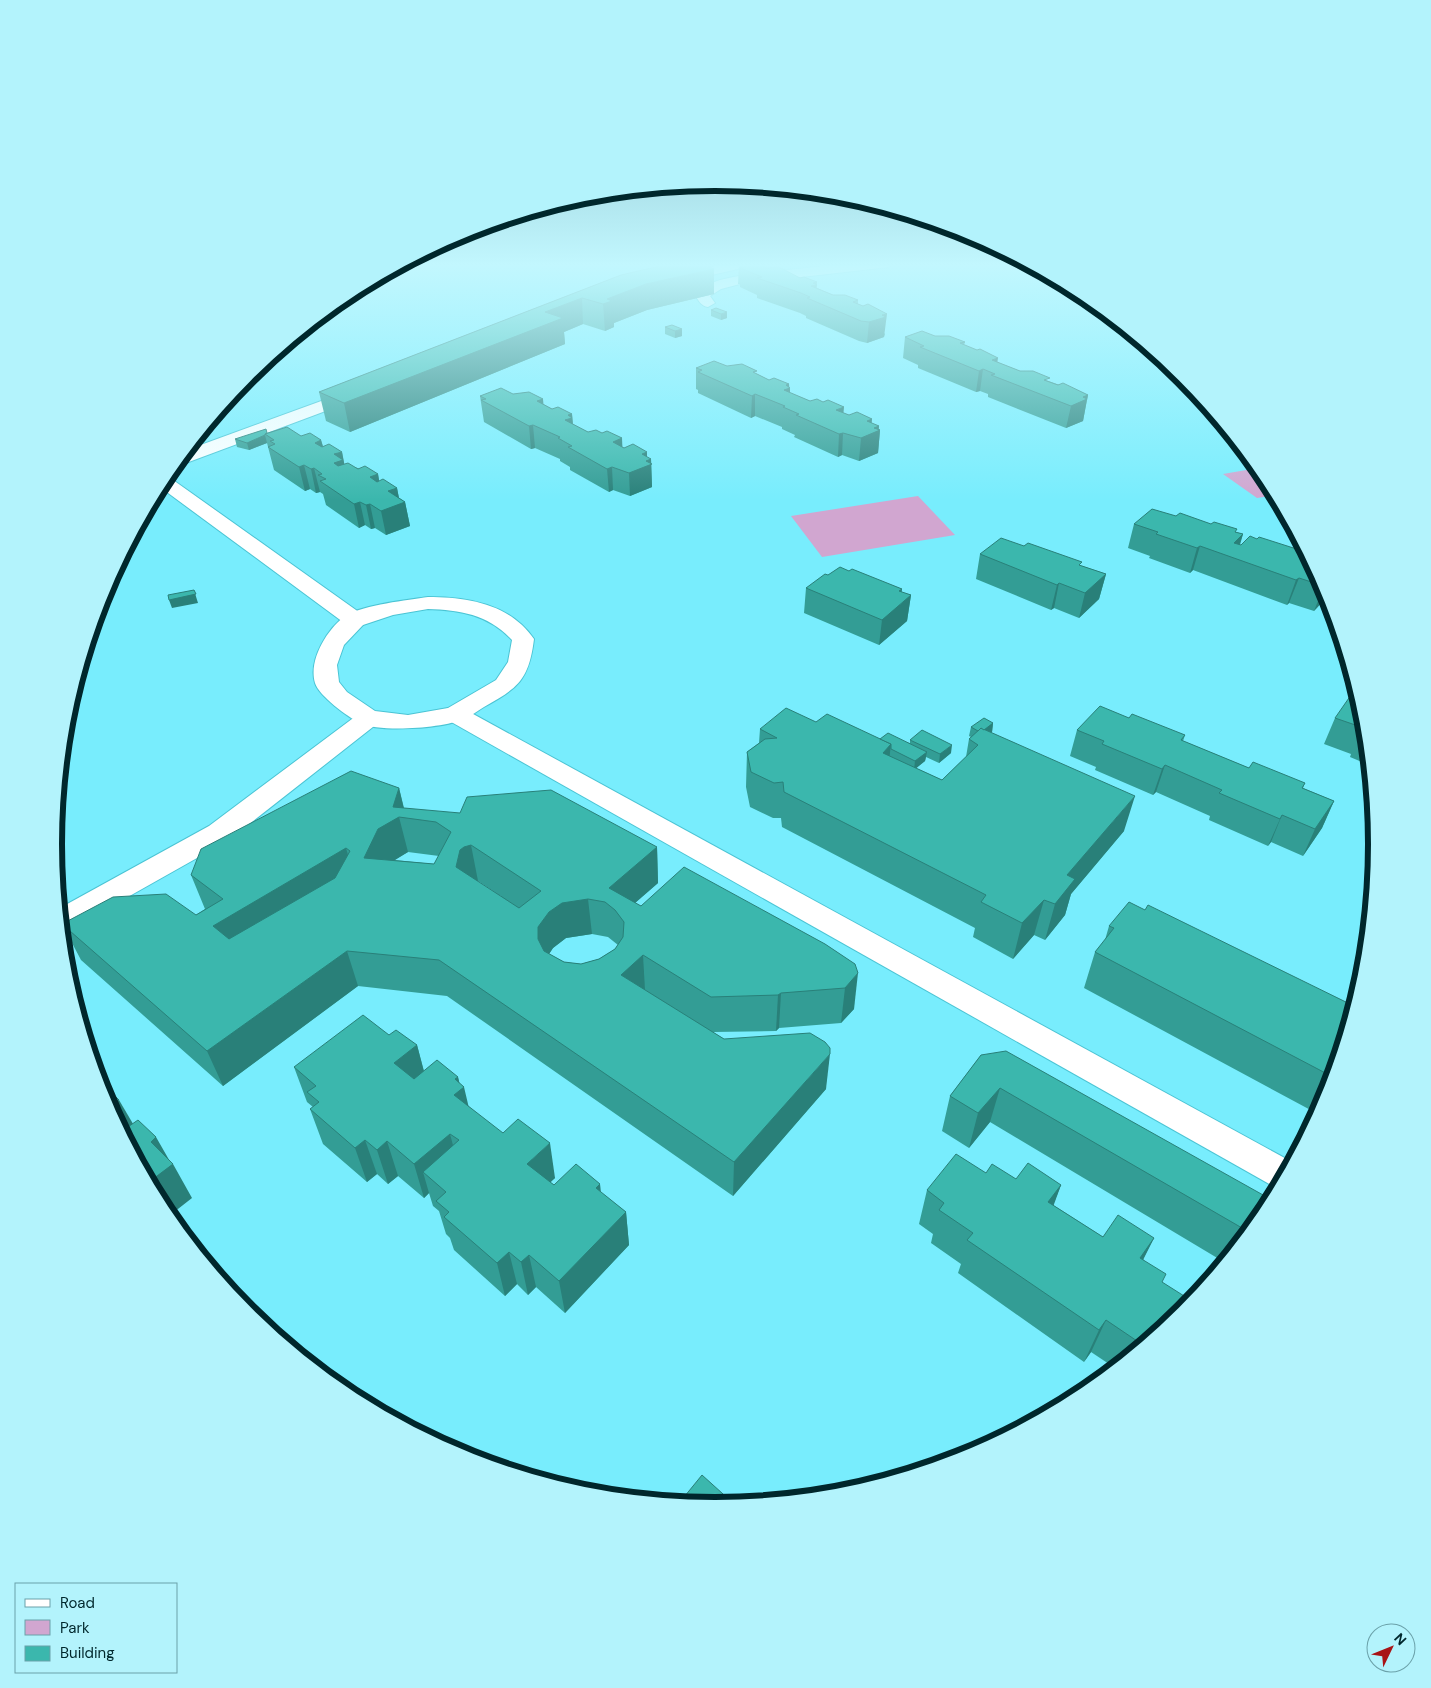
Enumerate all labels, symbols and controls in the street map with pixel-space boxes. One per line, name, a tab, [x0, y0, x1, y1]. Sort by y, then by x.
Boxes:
legend	[15, 1583, 178, 1673]
text: Road	[60, 1593, 95, 1613]
text: Park	[60, 1618, 90, 1638]
north arrow	[1366, 1623, 1416, 1673]
text: N	[1390, 1629, 1411, 1649]
text: Building	[60, 1643, 115, 1663]

